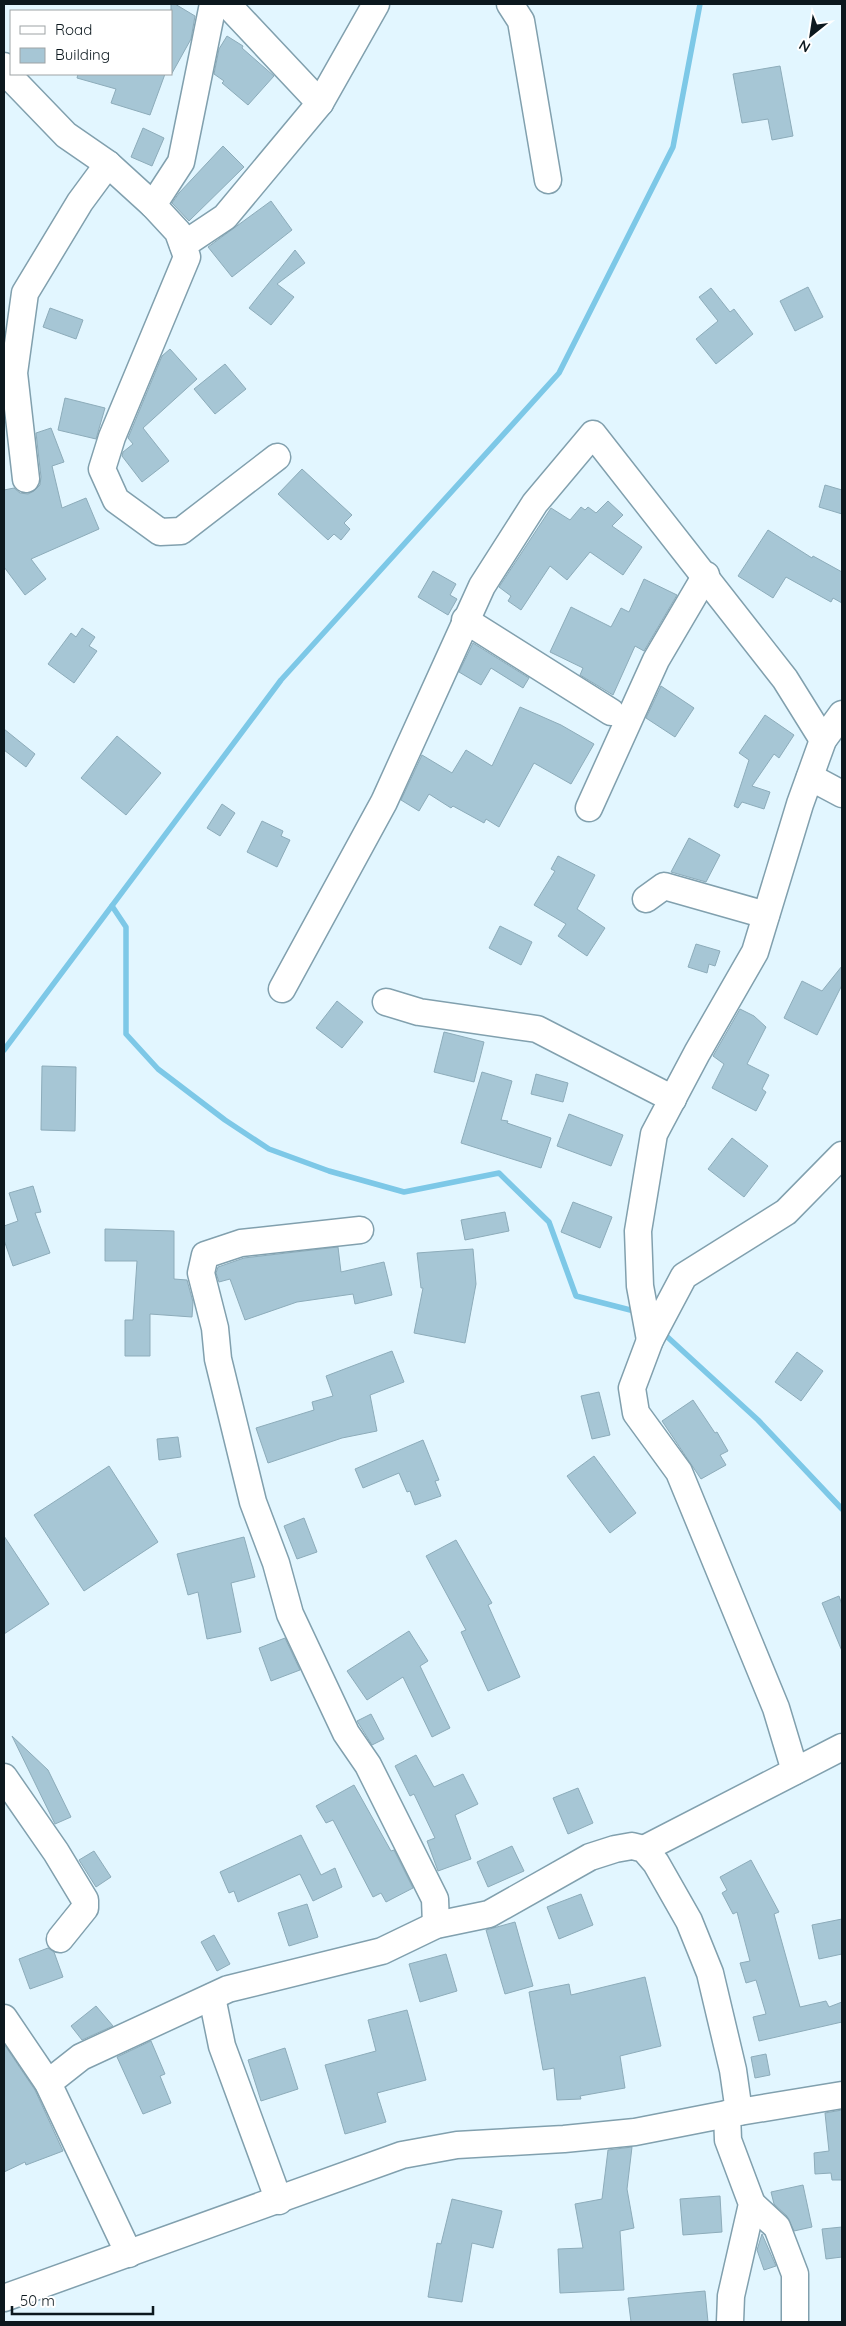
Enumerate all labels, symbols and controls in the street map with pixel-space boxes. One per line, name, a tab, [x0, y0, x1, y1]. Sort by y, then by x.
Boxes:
legend	[10, 10, 172, 75]
north arrow	[786, 10, 836, 60]
text: Road	[55, 20, 92, 39]
text: N	[796, 36, 813, 57]
text: Building	[55, 45, 110, 64]
scale bar	[12, 2284, 154, 2316]
text: 50 m	[20, 2291, 55, 2310]

